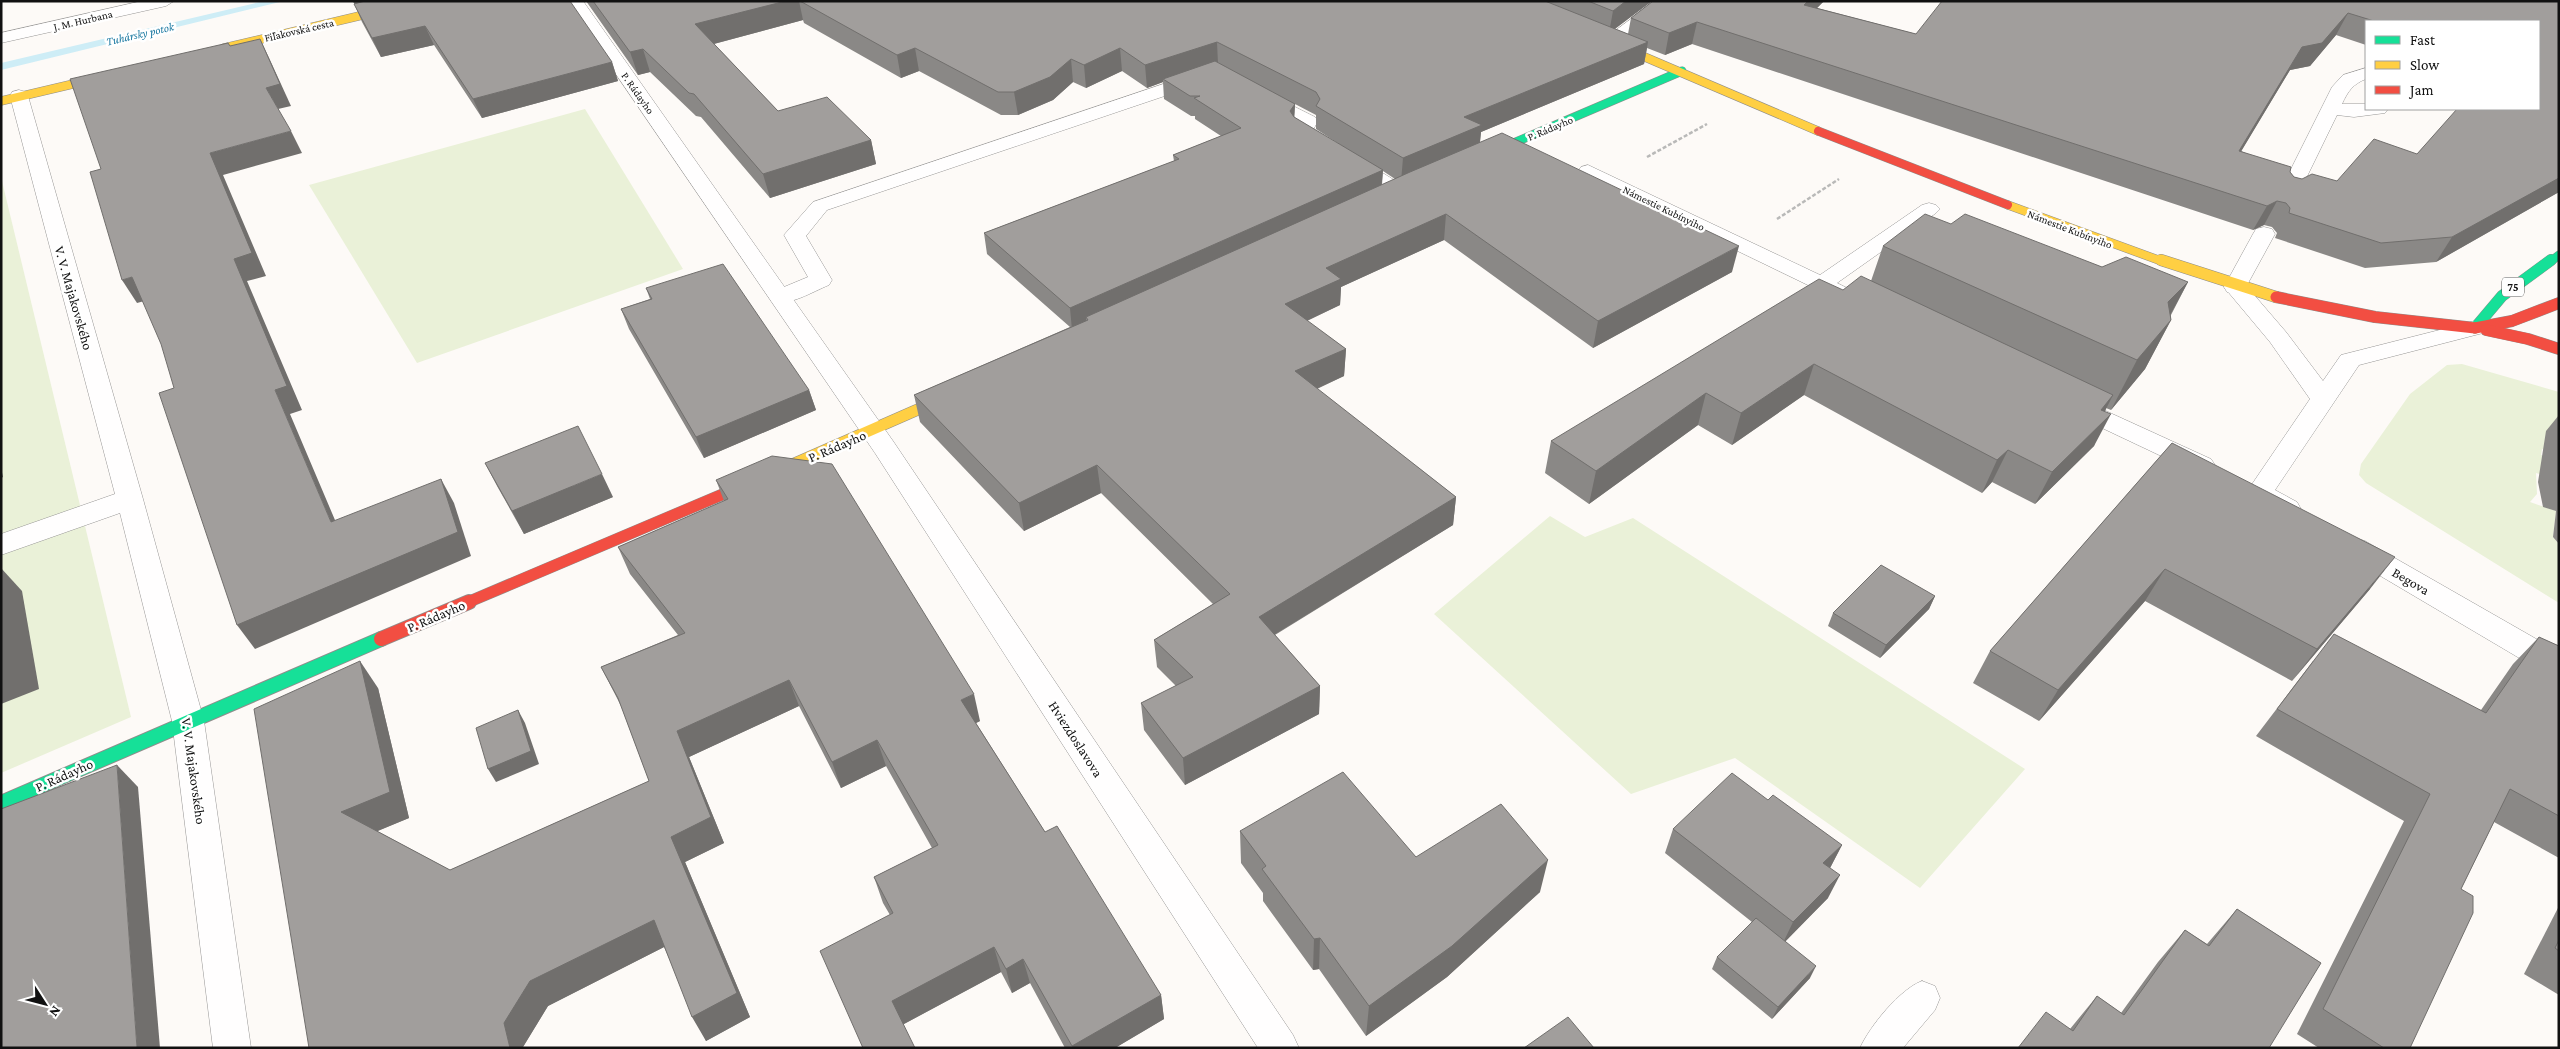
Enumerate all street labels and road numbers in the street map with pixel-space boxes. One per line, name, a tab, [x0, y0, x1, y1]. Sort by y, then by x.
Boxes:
street label: J. M. Hurbana	[51, 7, 114, 34]
street label: Fiľakovská cesta	[263, 16, 335, 44]
street label: P. Rádayho	[618, 70, 657, 117]
street label: P. Rádayho	[1525, 113, 1575, 144]
street label: Námestie Kubínyiho	[1621, 183, 1707, 234]
street label: Námestie Kubínyiho	[2026, 207, 2114, 252]
street label: V. V. Majakovského	[51, 244, 97, 352]
road number: 75	[2502, 278, 2524, 296]
street label: P. Rádayho	[806, 427, 868, 465]
street label: Begova	[2390, 564, 2433, 598]
street label: P. Rádayho	[405, 597, 467, 635]
street label: Hviezdoslavova	[1045, 698, 1107, 780]
street label: V. V. Majakovského	[178, 717, 209, 825]
street label: P. Rádayho	[33, 755, 95, 795]

